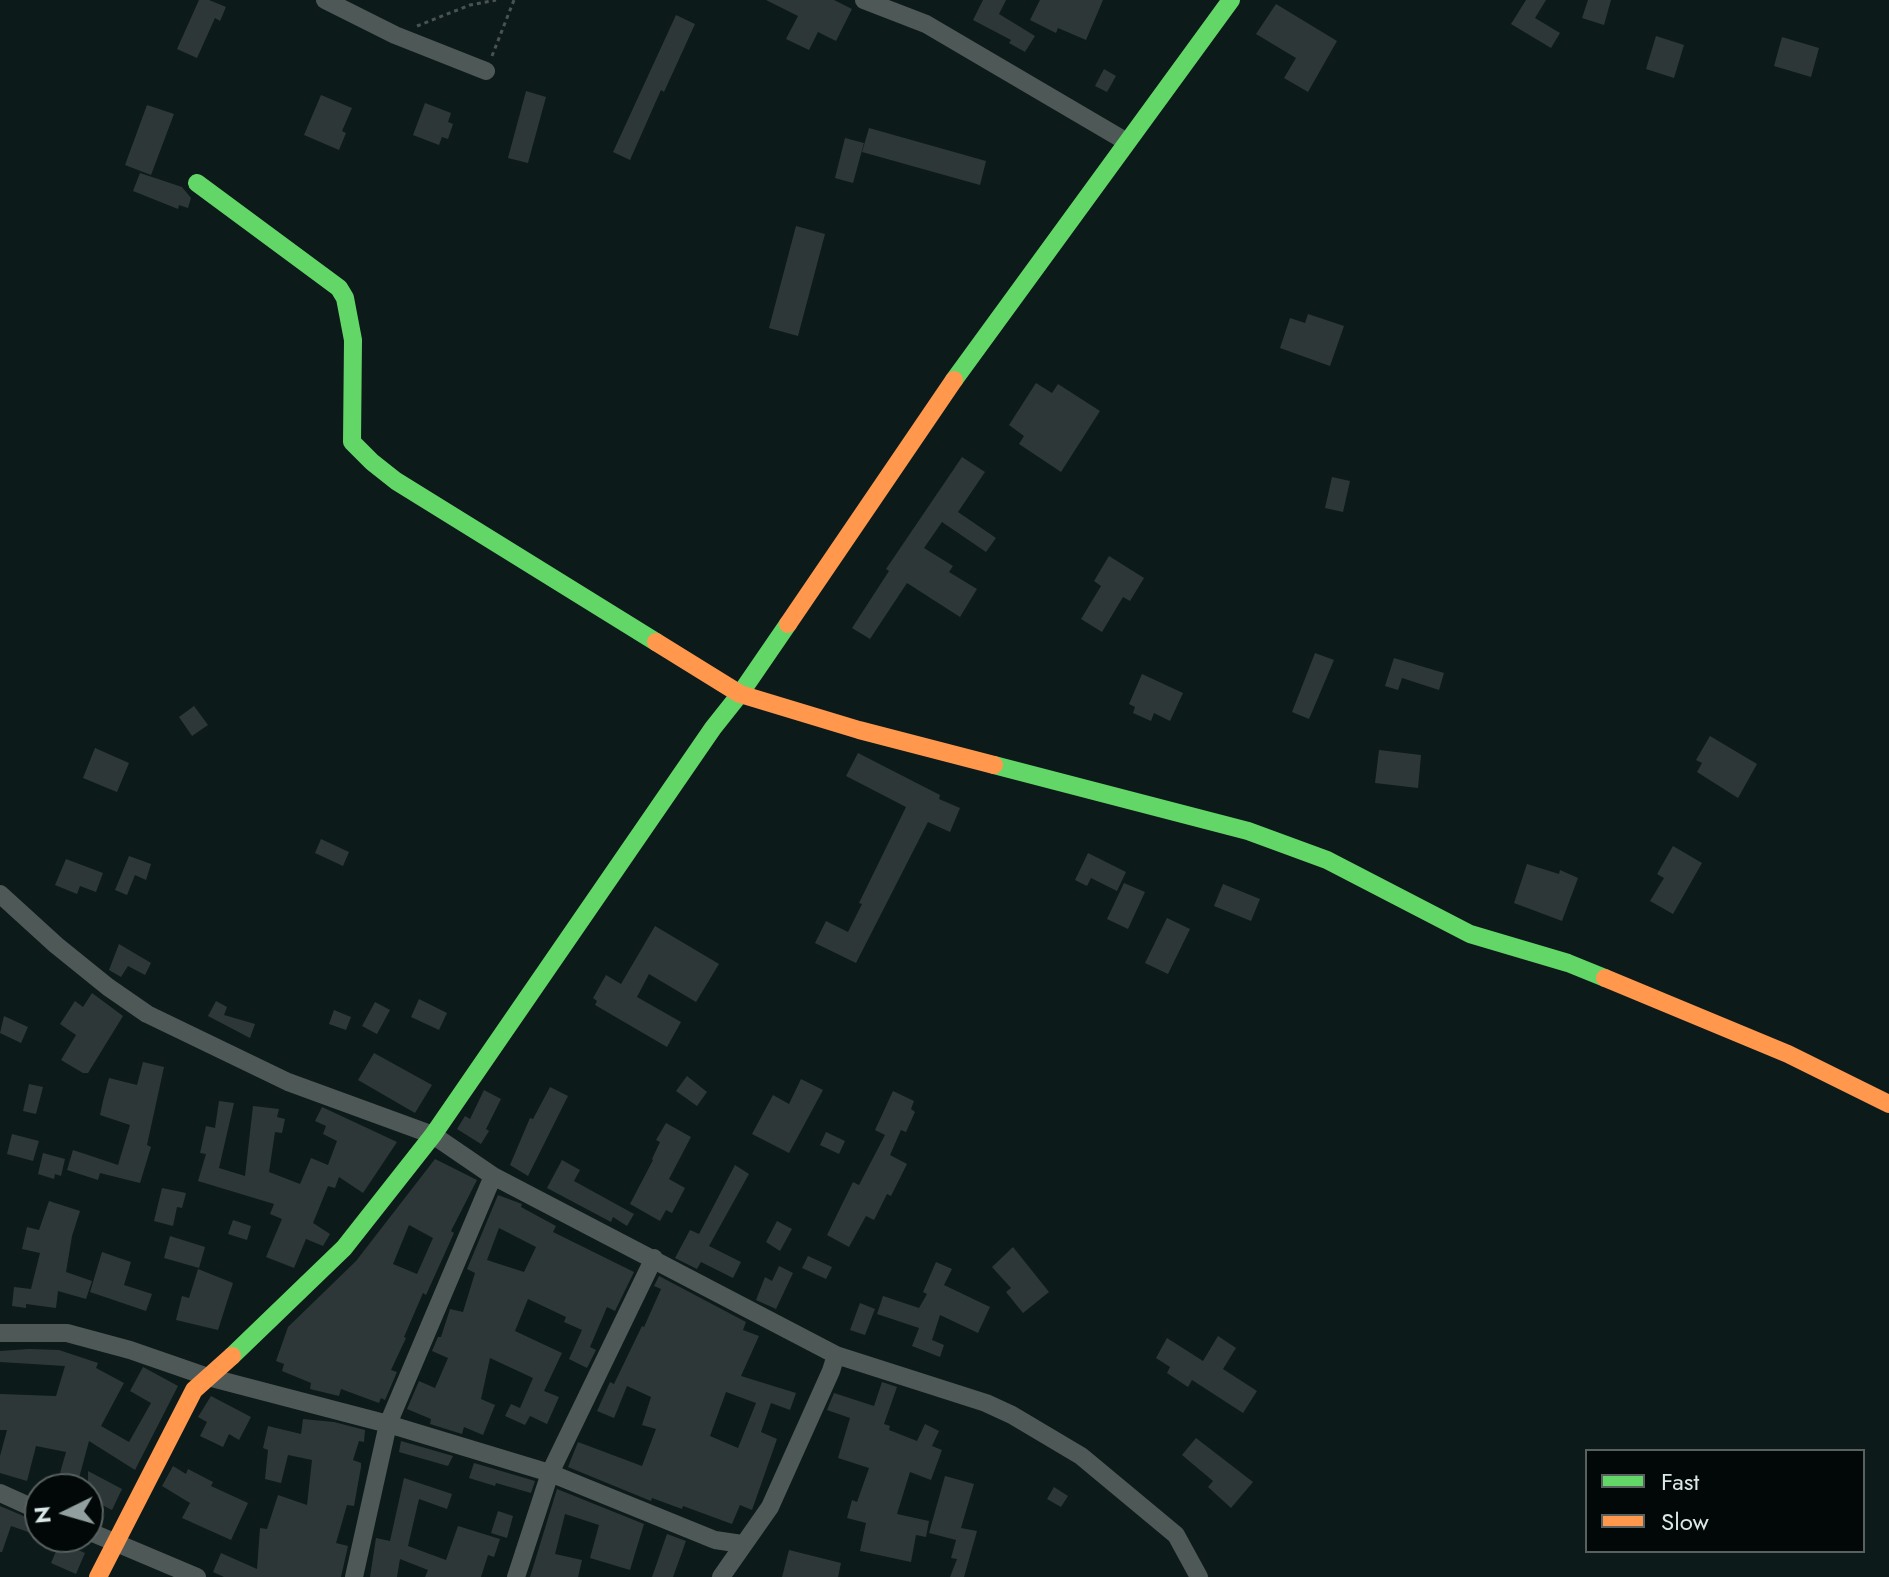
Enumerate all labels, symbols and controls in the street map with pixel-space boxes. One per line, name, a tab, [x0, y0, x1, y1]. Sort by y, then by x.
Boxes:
legend	[1585, 1449, 1865, 1553]
text: Fast	[1661, 1464, 1699, 1499]
north arrow	[24, 1473, 104, 1553]
text: Slow	[1661, 1504, 1709, 1539]
text: N	[25, 1505, 59, 1525]

